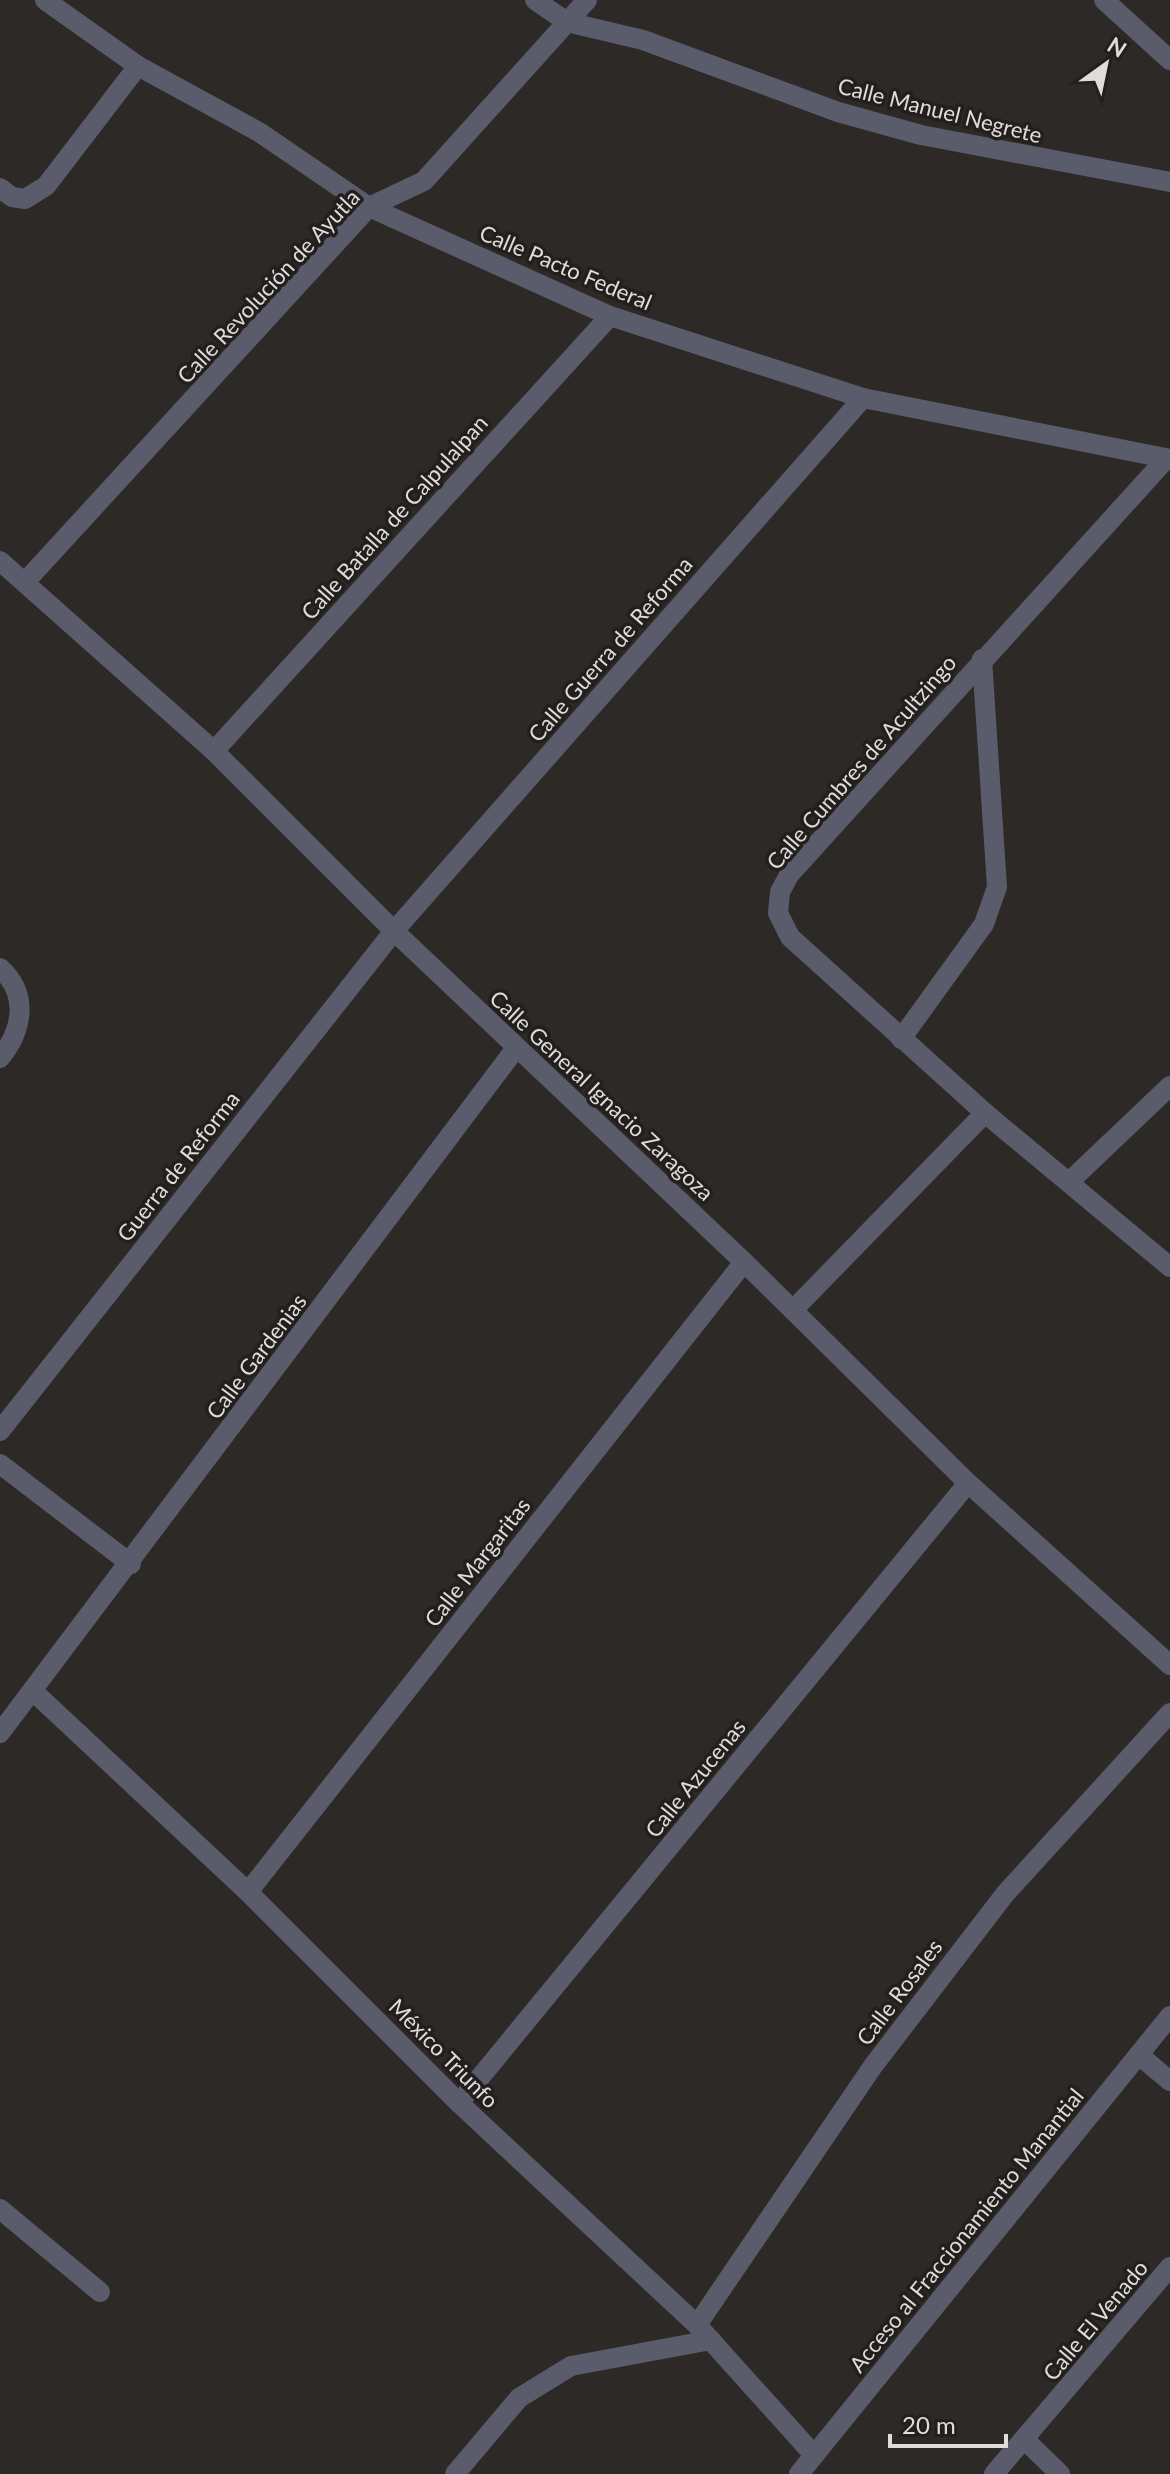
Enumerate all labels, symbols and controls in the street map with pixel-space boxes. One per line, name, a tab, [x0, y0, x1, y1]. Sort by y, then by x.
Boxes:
north arrow	[1066, 24, 1146, 104]
text: N	[1103, 31, 1132, 63]
street label: Calle Manuel Negrete	[835, 72, 1045, 148]
street label: Calle Revolución de Ayutla	[171, 183, 365, 389]
street label: Calle Pacto Federal	[476, 219, 656, 315]
street label: Calle Batalla de Calpulalpan	[295, 409, 493, 625]
street label: Calle Guerra de Reforma	[522, 551, 698, 747]
street label: Calle Cumbres de Acultzingo	[761, 649, 961, 875]
street label: Calle General Ignacio Zaragoza	[485, 984, 719, 1206]
street label: Guerra de Reforma	[111, 1086, 245, 1246]
street label: Calle Gardenias	[200, 1288, 312, 1424]
street label: Calle Margaritas	[418, 1492, 536, 1632]
street label: Calle Azucenas	[639, 1713, 751, 1843]
street label: Calle Rosales	[850, 1934, 948, 2050]
street label: México Triunfo	[384, 1993, 504, 2113]
street label: Acceso al Fraccionamiento Manantial	[843, 2083, 1089, 2377]
street label: Calle El Venado	[1037, 2254, 1153, 2386]
scale bar	[890, 2398, 1006, 2448]
text: 20 m	[902, 2410, 956, 2439]

